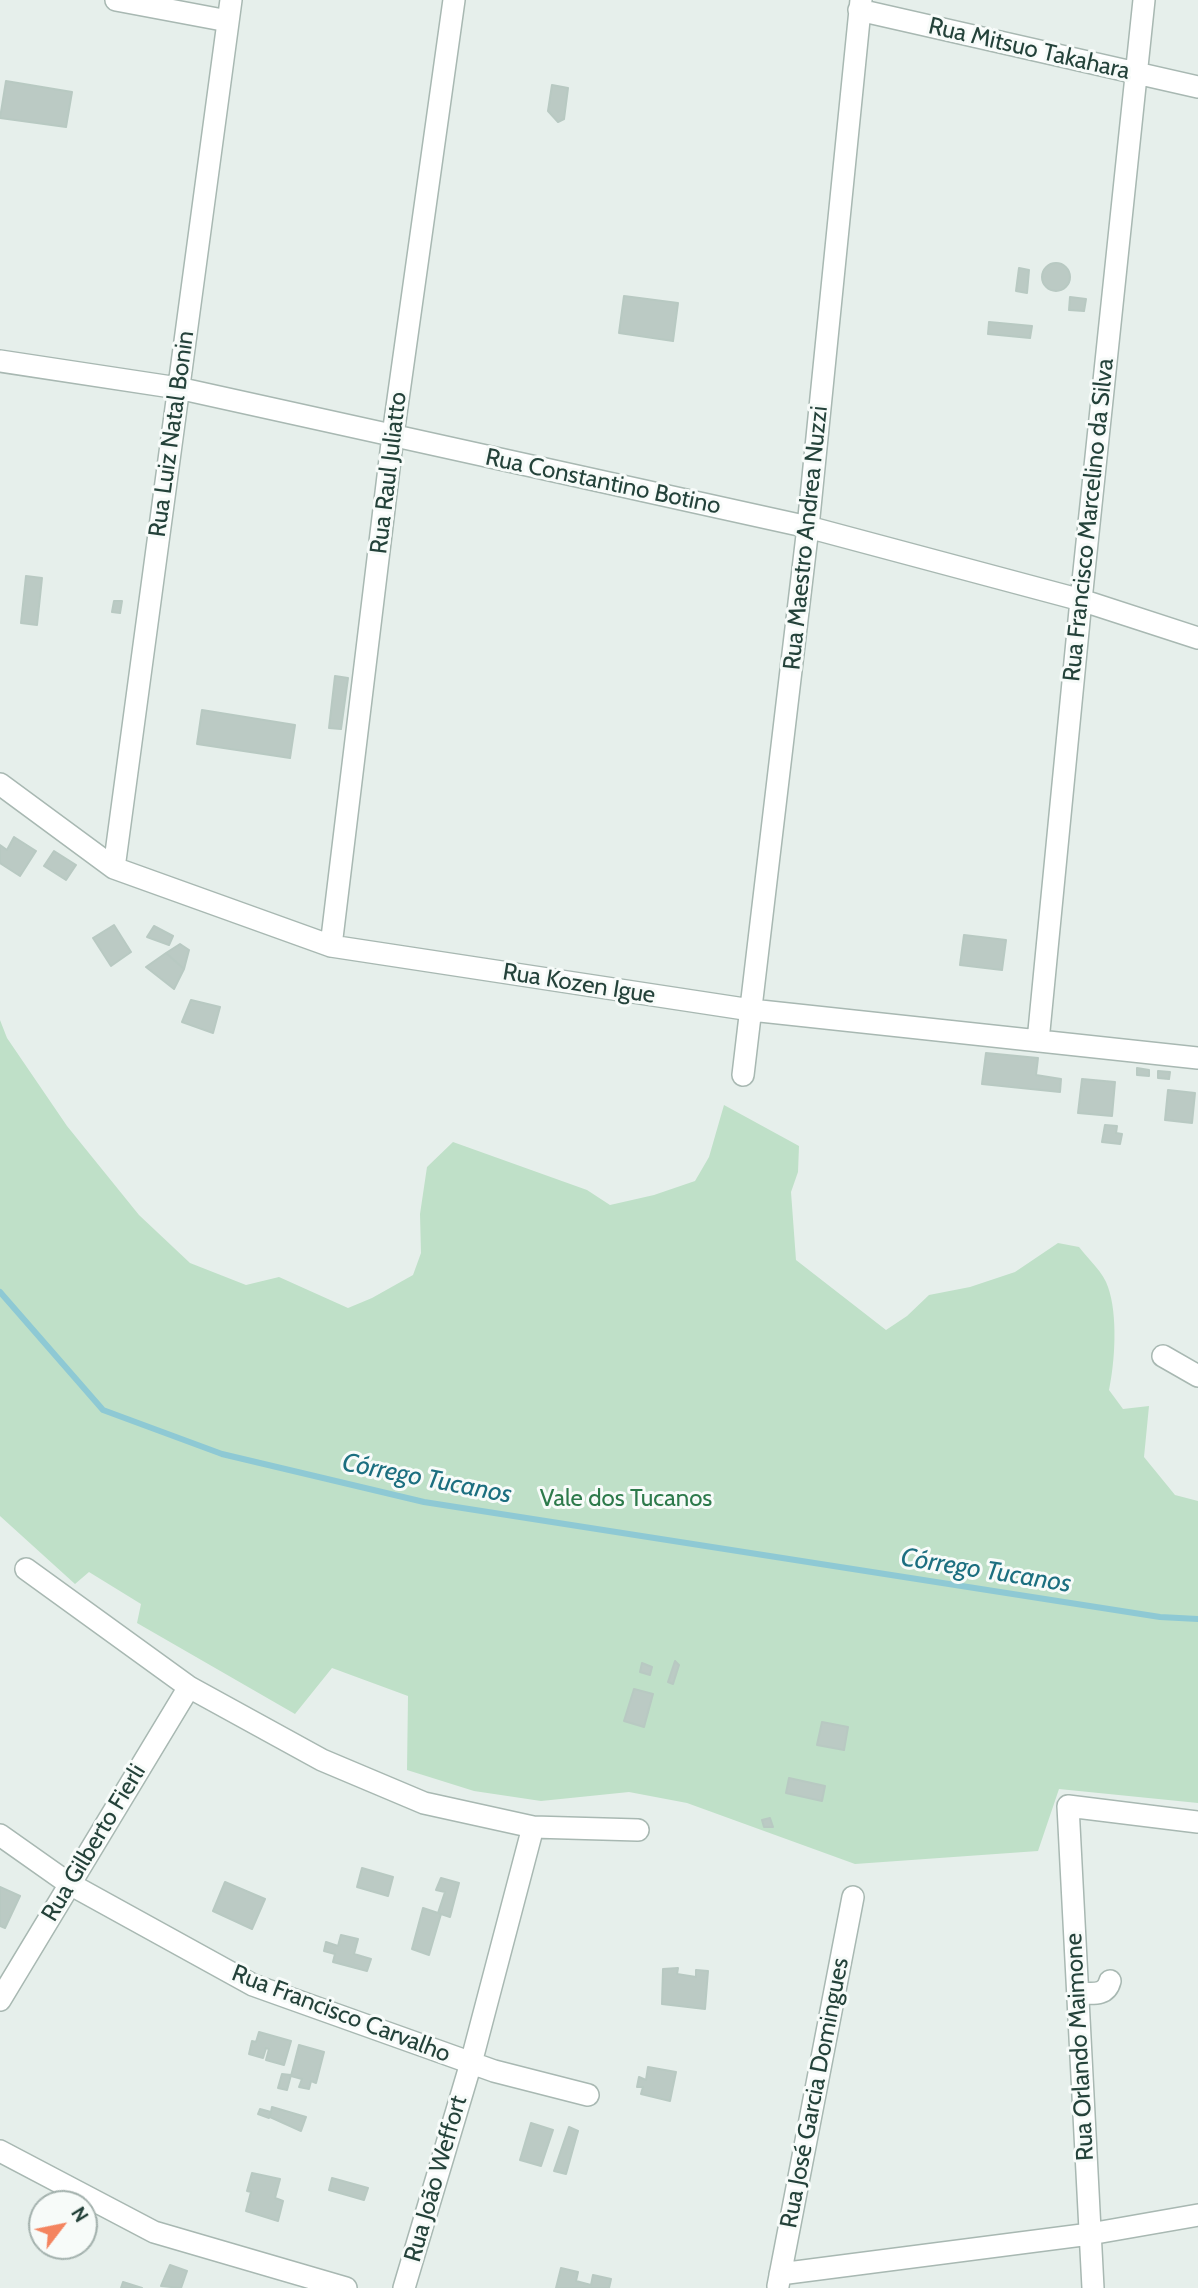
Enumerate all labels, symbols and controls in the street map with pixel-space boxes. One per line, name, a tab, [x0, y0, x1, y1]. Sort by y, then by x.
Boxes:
street label: Rua Mitsuo Takahara	[926, 12, 1132, 86]
street label: Rua Luiz Natal Bonin	[143, 329, 201, 539]
street label: Rua Francisco Marcelino da Silva	[1058, 357, 1120, 683]
street label: Rua Raul Juliatto	[365, 390, 413, 556]
street label: Rua Maestro Andrea Nuzzi	[778, 404, 834, 672]
street label: Rua Constantino Botino	[483, 443, 723, 521]
street label: Rua Kozen Igue	[501, 958, 657, 1010]
water label: Córrego Tucanos	[340, 1447, 514, 1511]
park label: Vale dos Tucanos	[540, 1485, 712, 1513]
water label: Córrego Tucanos	[899, 1542, 1073, 1600]
street label: Rua Gilberto Fierli	[36, 1759, 152, 1927]
street label: Rua Orlando Maimone	[1060, 1932, 1100, 2162]
street label: Rua José Garcia Domingues	[775, 1955, 855, 2231]
street label: Rua Francisco Carvalho	[228, 1959, 454, 2069]
street label: Rua João Weffort	[399, 2093, 473, 2265]
north arrow	[28, 2190, 98, 2260]
text: N	[66, 2203, 93, 2226]

